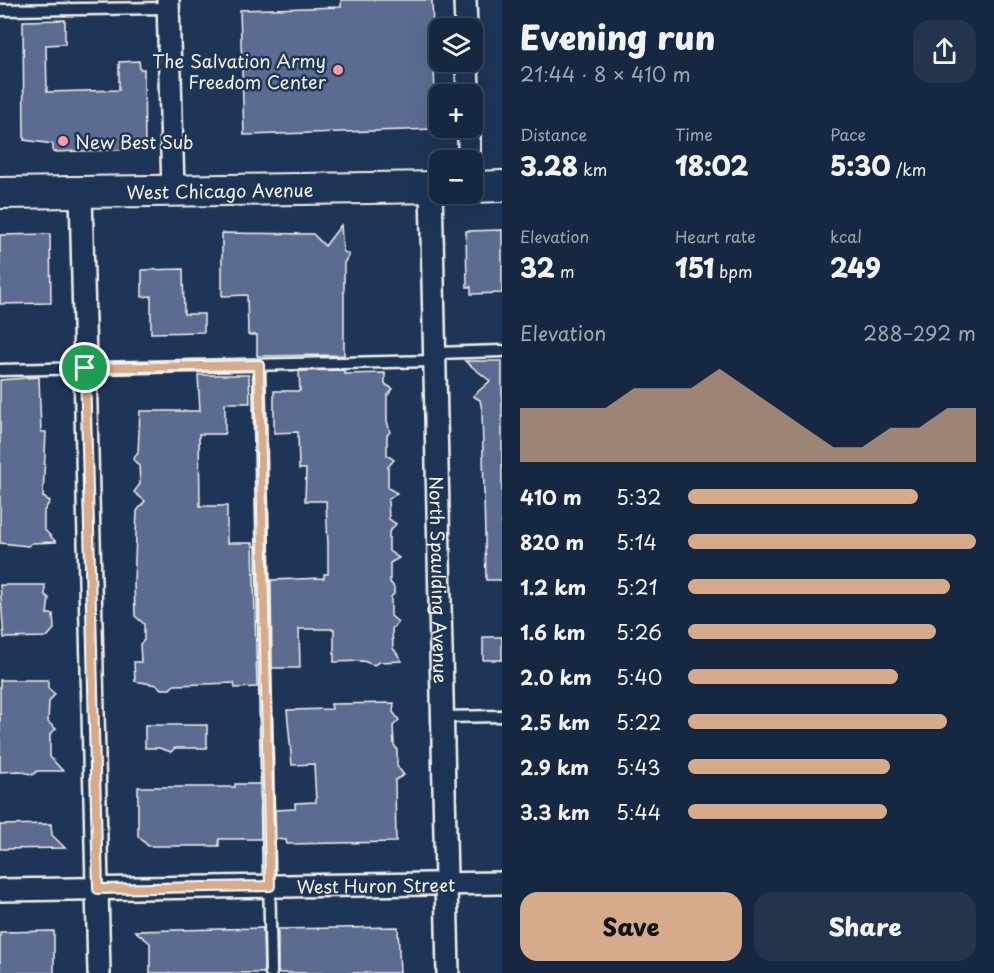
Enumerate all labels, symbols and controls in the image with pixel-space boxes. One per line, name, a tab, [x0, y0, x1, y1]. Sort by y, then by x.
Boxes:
text: Evening run	[520, 11, 715, 61]
map controls	[429, 18, 483, 204]
button: layers	[429, 18, 483, 72]
button: share	[913, 20, 976, 83]
place label: The Salvation Army Freedom Center	[152, 47, 327, 95]
text: 21:44 · 8 × 410 m	[520, 59, 691, 89]
marker: The Salvation Army Freedom Center	[331, 63, 345, 77]
button: +	[429, 84, 483, 138]
text: Distance	[520, 122, 587, 146]
text: Time	[675, 122, 713, 146]
text: Pace	[830, 122, 866, 146]
place label: New Best Sub	[75, 128, 194, 155]
marker: New Best Sub	[56, 134, 70, 148]
text: 3.28	[520, 146, 578, 185]
text: 18:02	[675, 146, 748, 185]
text: 5:30	[830, 146, 891, 185]
button: −	[429, 150, 483, 204]
text: km	[578, 157, 607, 181]
text: /km	[891, 157, 926, 181]
street label: West Chicago Avenue	[126, 175, 314, 205]
text: Elevation	[520, 224, 589, 248]
text: Heart rate	[675, 224, 756, 248]
text: kcal	[830, 224, 862, 248]
text: 32	[520, 248, 555, 287]
text: 151	[675, 248, 714, 287]
text: 249	[830, 248, 881, 287]
text: m	[555, 259, 575, 283]
text: bpm	[714, 259, 753, 283]
text: Elevation	[520, 318, 606, 348]
text: 288–292 m	[863, 318, 976, 348]
pin	[59, 342, 110, 393]
icon: arrive	[68, 351, 101, 384]
street label: North Spaulding Avenue	[424, 476, 455, 684]
text: 410 m	[520, 482, 582, 512]
text: 5:32	[616, 482, 661, 512]
text: 820 m	[520, 527, 584, 557]
text: 5:14	[616, 527, 657, 557]
text: 1.2 km	[520, 572, 586, 602]
text: 5:21	[616, 572, 658, 602]
text: 1.6 km	[520, 617, 585, 647]
text: 5:26	[616, 617, 662, 647]
text: 2.0 km	[520, 662, 592, 692]
text: 5:40	[616, 662, 662, 692]
text: 2.5 km	[520, 707, 590, 737]
text: 5:22	[616, 707, 661, 737]
text: 2.9 km	[520, 752, 589, 782]
text: 5:43	[616, 752, 660, 782]
text: 3.3 km	[520, 797, 590, 827]
text: 5:44	[616, 797, 661, 827]
street label: West Huron Street	[296, 870, 456, 899]
button: Save	[520, 892, 742, 961]
button: Share	[754, 892, 976, 961]

